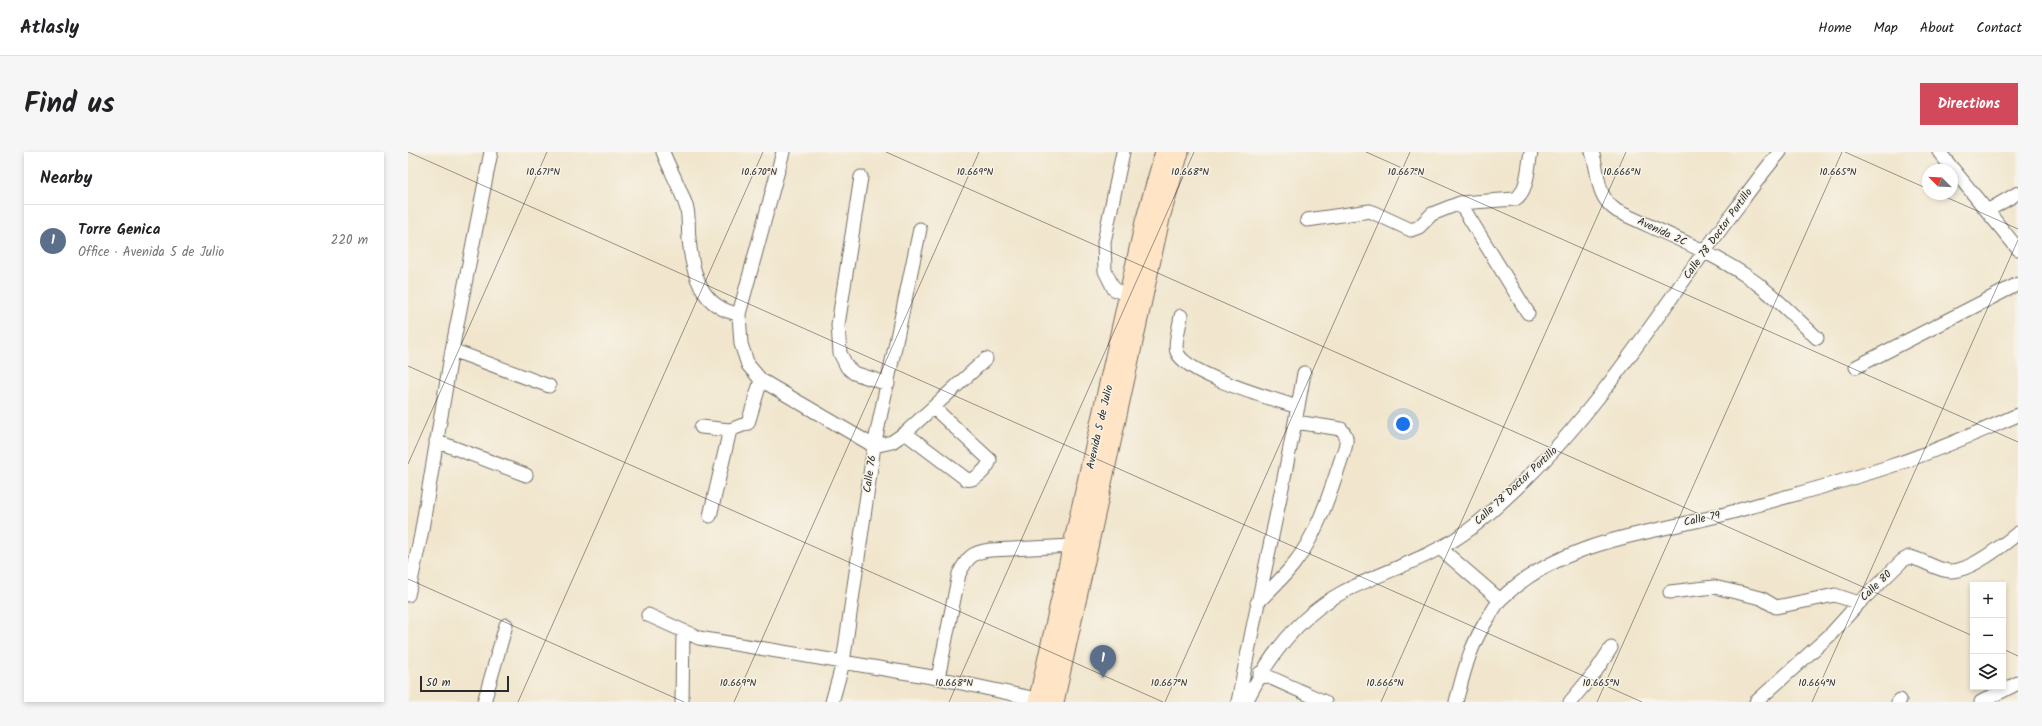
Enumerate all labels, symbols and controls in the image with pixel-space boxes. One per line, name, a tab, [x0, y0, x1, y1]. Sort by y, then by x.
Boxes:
text: Atlasly	[20, 13, 79, 43]
text: Home	[1818, 17, 1852, 39]
text: Map	[1874, 17, 1898, 39]
text: About	[1920, 17, 1954, 39]
text: Contact	[1976, 17, 2022, 39]
text: Find us	[24, 82, 115, 127]
button: Directions	[1920, 83, 2018, 125]
text: 10.671°N	[526, 164, 560, 180]
text: 10.670°N	[741, 164, 777, 180]
text: 10.669°N	[957, 164, 994, 180]
text: 10.668°N	[1171, 164, 1209, 180]
text: 10.667°N	[1388, 164, 1424, 180]
text: 10.666°N	[1603, 164, 1641, 180]
text: 10.665°N	[1819, 164, 1857, 180]
north arrow	[1922, 164, 1958, 200]
text: Nearby	[40, 165, 92, 192]
street label: Calle 78 Doctor Portillo	[1679, 185, 1757, 283]
street label: Avenida 2C	[1634, 213, 1690, 251]
text: Torre Genica	[78, 218, 160, 242]
text: 1	[51, 230, 55, 251]
text: 220 m	[331, 230, 368, 251]
text: Office · Avenida 5 de Julio	[78, 242, 224, 263]
street label: Avenida 5 de Julio	[1082, 383, 1118, 471]
your location	[1393, 414, 1413, 434]
street label: Calle 78 Doctor Portillo	[1470, 442, 1562, 530]
street label: Calle 76	[858, 454, 882, 494]
street label: Calle 79	[1682, 506, 1723, 532]
street label: Calle 80	[1856, 566, 1897, 606]
map controls	[1970, 582, 2006, 690]
button: +	[1970, 582, 2006, 618]
button: −	[1970, 618, 2006, 654]
pin: 1	[1090, 645, 1116, 678]
button: layers	[1970, 654, 2006, 690]
scale bar	[420, 674, 509, 693]
text: 50 m	[426, 674, 451, 692]
text: 10.669°N	[720, 675, 757, 691]
text: 10.668°N	[935, 675, 973, 691]
text: 10.667°N	[1151, 675, 1187, 691]
text: 10.666°N	[1366, 675, 1404, 691]
text: 10.665°N	[1582, 675, 1620, 691]
text: 10.664°N	[1798, 675, 1836, 691]

